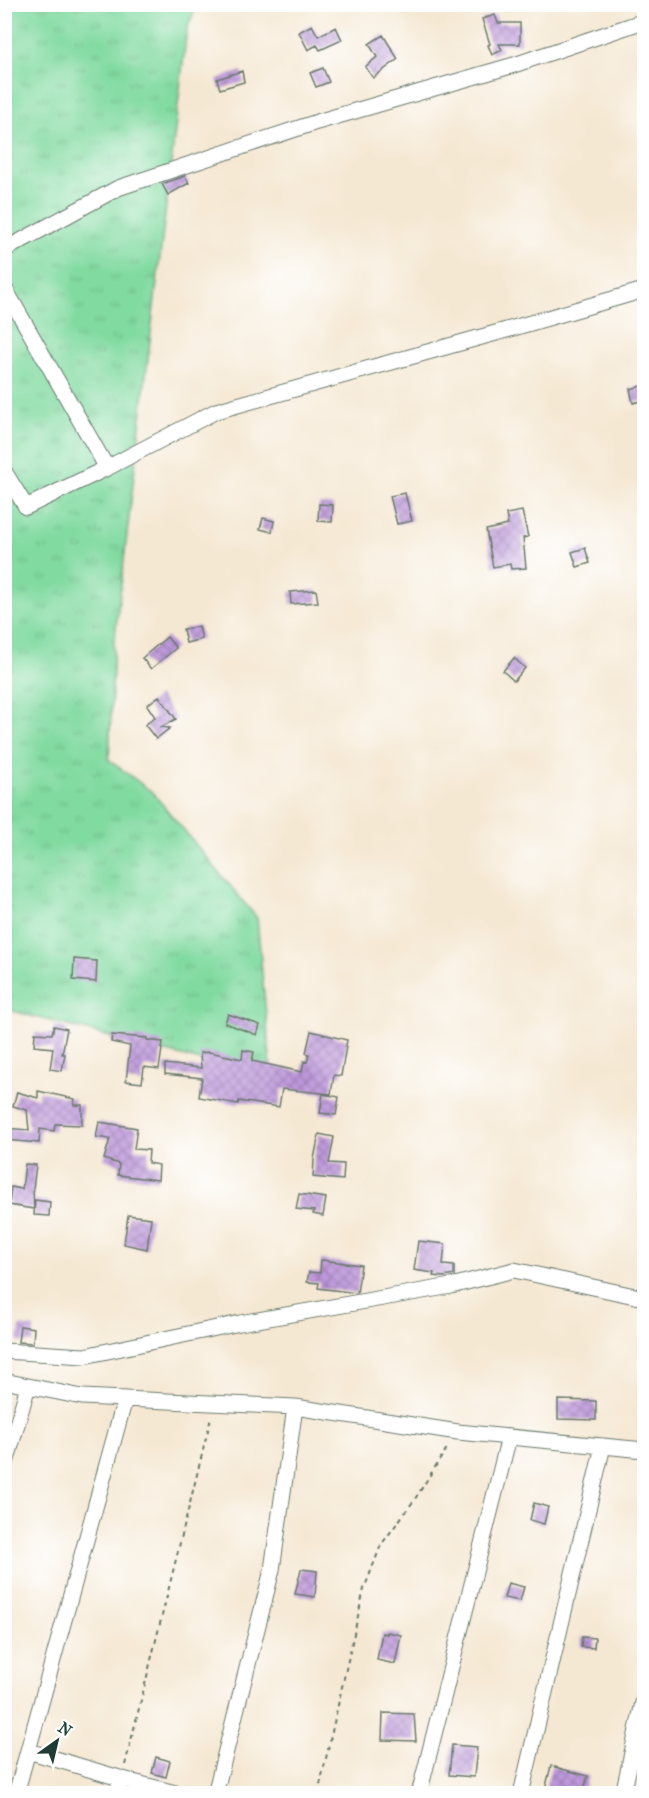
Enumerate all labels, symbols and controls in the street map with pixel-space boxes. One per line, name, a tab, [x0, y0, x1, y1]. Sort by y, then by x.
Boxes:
north arrow	[27, 1711, 87, 1771]
text: N	[55, 1718, 76, 1741]

